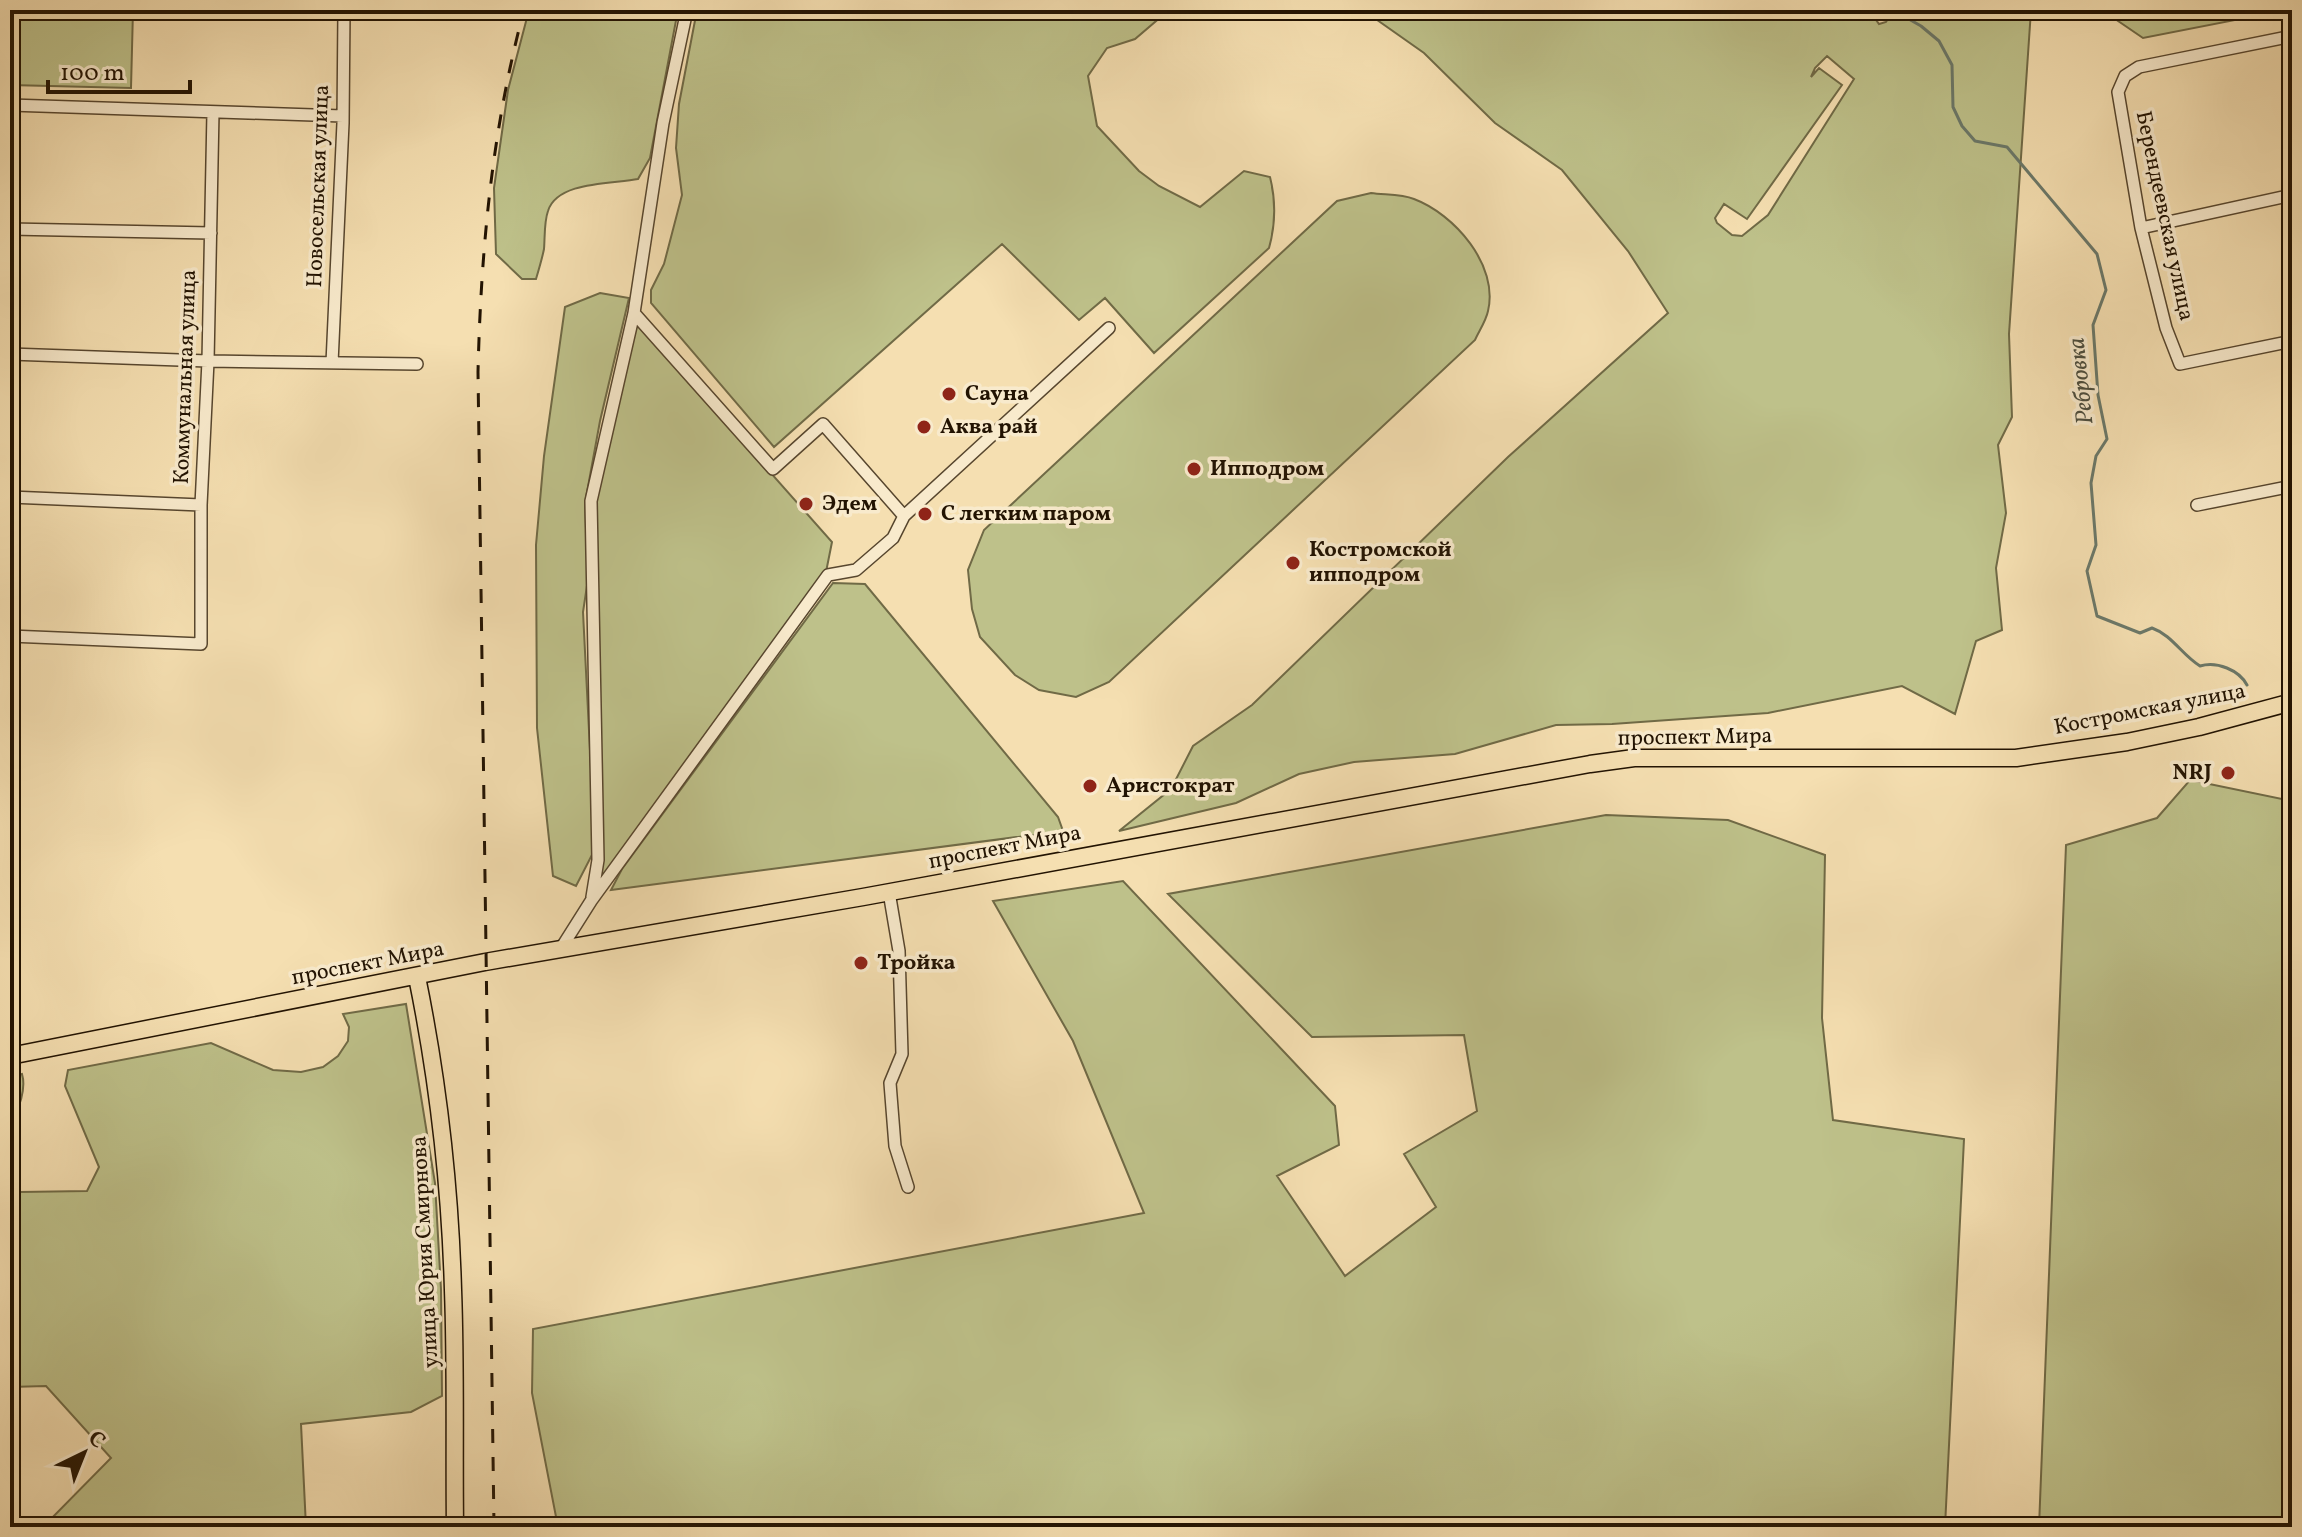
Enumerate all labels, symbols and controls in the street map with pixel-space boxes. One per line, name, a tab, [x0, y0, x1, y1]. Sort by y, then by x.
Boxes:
scale bar	[48, 44, 190, 94]
text: 100 m	[60, 57, 125, 91]
street label: Новосельская улица	[300, 84, 338, 288]
street label: Берендеевская улица	[2127, 108, 2201, 324]
street label: Коммунальная улица	[167, 269, 205, 485]
water label: Ребровка	[2061, 336, 2103, 426]
place label: Сауна	[965, 379, 1029, 410]
marker: Сауна	[940, 385, 958, 403]
place label: Аква рай	[940, 412, 1038, 443]
marker: Аква рай	[915, 418, 933, 436]
place label: Ипподром	[1210, 454, 1325, 485]
marker: Ипподром	[1185, 460, 1203, 478]
place label: Эдем	[822, 489, 878, 520]
marker: Эдем	[797, 495, 815, 513]
place label: С легким паром	[941, 499, 1112, 530]
marker: С легким паром	[916, 505, 934, 523]
place label: Костромской ипподром	[1309, 535, 1452, 591]
marker: Костромской ипподром	[1284, 554, 1302, 572]
street label: Костромская улица	[2051, 676, 2249, 744]
street label: проспект Мира	[1617, 721, 1773, 755]
place label: NRJ	[2173, 758, 2212, 789]
marker: NRJ	[2219, 764, 2237, 782]
place label: Аристократ	[1106, 771, 1235, 802]
marker: Аристократ	[1081, 777, 1099, 795]
street label: проспект Мира	[926, 818, 1084, 878]
street label: проспект Мира	[289, 934, 447, 994]
place label: Тройка	[877, 948, 956, 979]
marker: Тройка	[852, 954, 870, 972]
street label: улица Юрия Смирнова	[404, 1135, 448, 1369]
north arrow	[44, 1413, 124, 1493]
text: С	[80, 1424, 112, 1456]

